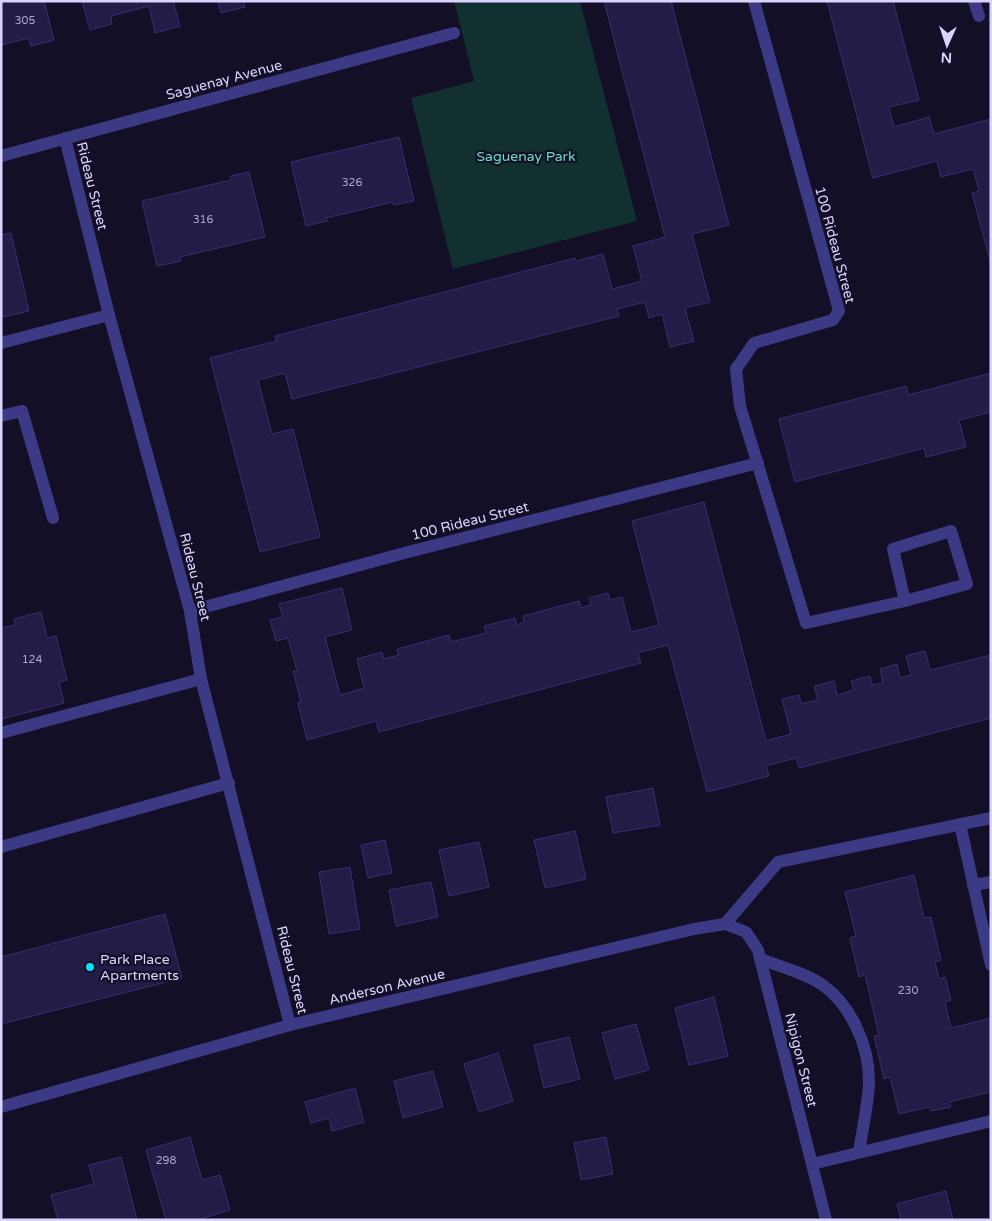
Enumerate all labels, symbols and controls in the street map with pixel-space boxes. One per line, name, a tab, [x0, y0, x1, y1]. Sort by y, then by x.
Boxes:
house number: 305	[15, 14, 35, 27]
north arrow	[922, 20, 972, 70]
text: N	[940, 49, 952, 66]
street label: Saguenay Avenue	[164, 56, 284, 104]
street label: Rideau Street	[73, 140, 111, 232]
park label: Saguenay Park	[476, 148, 576, 165]
house number: 326	[342, 176, 362, 189]
street label: 100 Rideau Street	[811, 185, 859, 306]
house number: 316	[193, 213, 213, 226]
street label: 100 Rideau Street	[410, 498, 531, 544]
street label: Rideau Street	[176, 531, 214, 623]
house number: 124	[22, 653, 42, 666]
street label: Rideau Street	[273, 924, 311, 1016]
place label: Park Place Apartments	[100, 951, 179, 984]
marker: Park Place Apartments	[84, 961, 96, 973]
street label: Anderson Avenue	[327, 965, 447, 1009]
house number: 230	[898, 984, 918, 997]
street label: Nipigon Street	[781, 1011, 821, 1109]
house number: 298	[156, 1154, 176, 1167]

